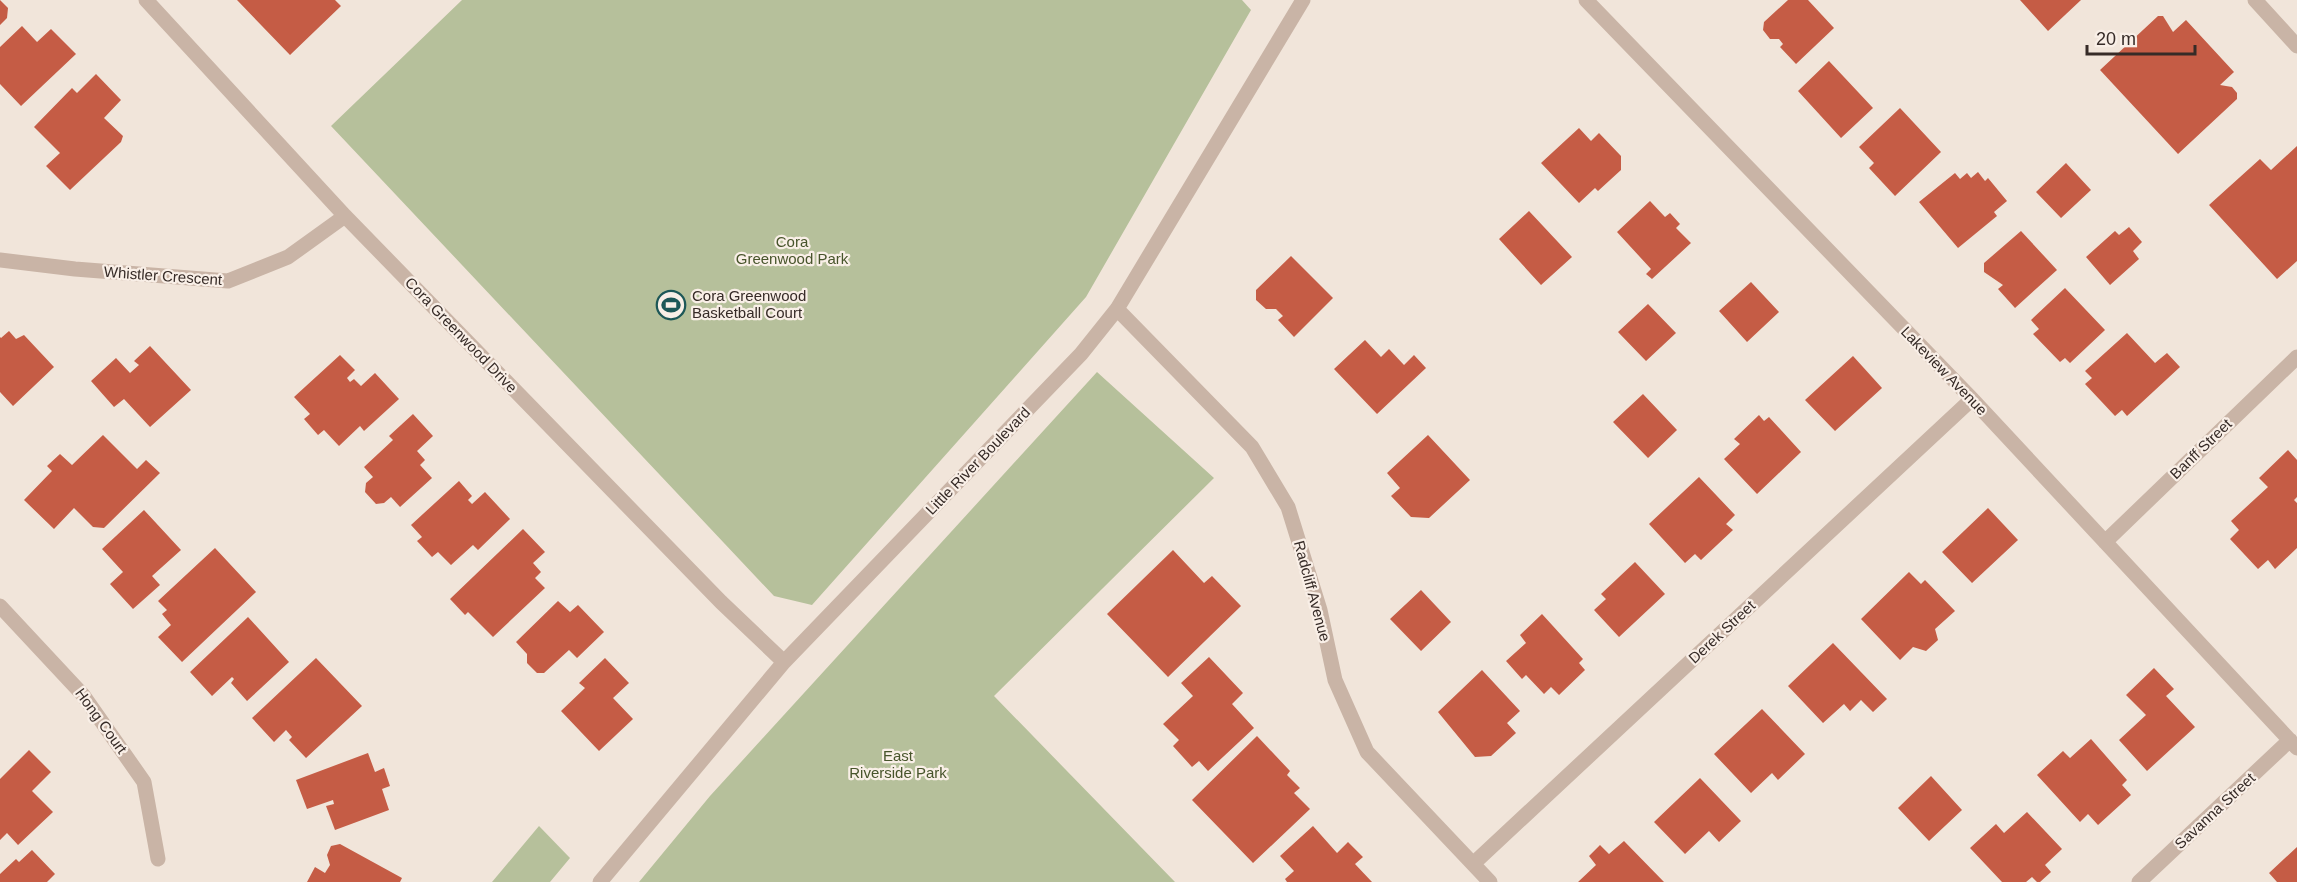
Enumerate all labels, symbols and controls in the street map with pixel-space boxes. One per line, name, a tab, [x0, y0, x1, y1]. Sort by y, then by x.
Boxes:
scale bar	[2087, 18, 2195, 56]
text: 20 m	[2096, 29, 2136, 49]
park label: Cora Greenwood Park	[736, 233, 849, 267]
street label: Whistler Crescent	[103, 263, 223, 288]
street label: Cora Greenwood Drive	[402, 274, 521, 396]
place label: Cora Greenwood Basketball Court	[692, 287, 806, 321]
sports icon: Cora Greenwood Basketball Court	[655, 289, 687, 321]
street label: Lakeview Avenue	[1898, 323, 1991, 418]
street label: Little River Boulevard	[922, 403, 1033, 518]
street label: Banff Street	[2166, 415, 2236, 482]
street label: Radcliff Avenue	[1291, 539, 1334, 643]
street label: Derek Street	[1685, 596, 1759, 667]
street label: Hong Court	[72, 685, 131, 757]
park label: East Riverside Park	[849, 747, 947, 781]
street label: Savanna Street	[2171, 769, 2259, 852]

